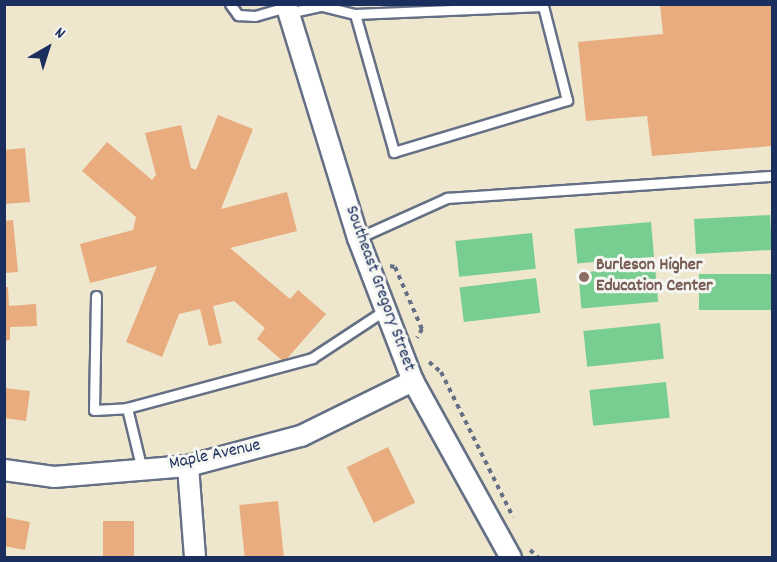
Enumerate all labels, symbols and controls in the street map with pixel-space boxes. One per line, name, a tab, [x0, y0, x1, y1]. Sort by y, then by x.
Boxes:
north arrow	[18, 18, 78, 78]
text: N	[49, 22, 70, 45]
street label: Southeast Gregory Street	[339, 203, 419, 375]
place label: Burleson Higher Education Center	[596, 256, 713, 298]
marker: Burleson Higher Education Center	[577, 270, 591, 284]
street label: Maple Avenue	[167, 436, 263, 476]

